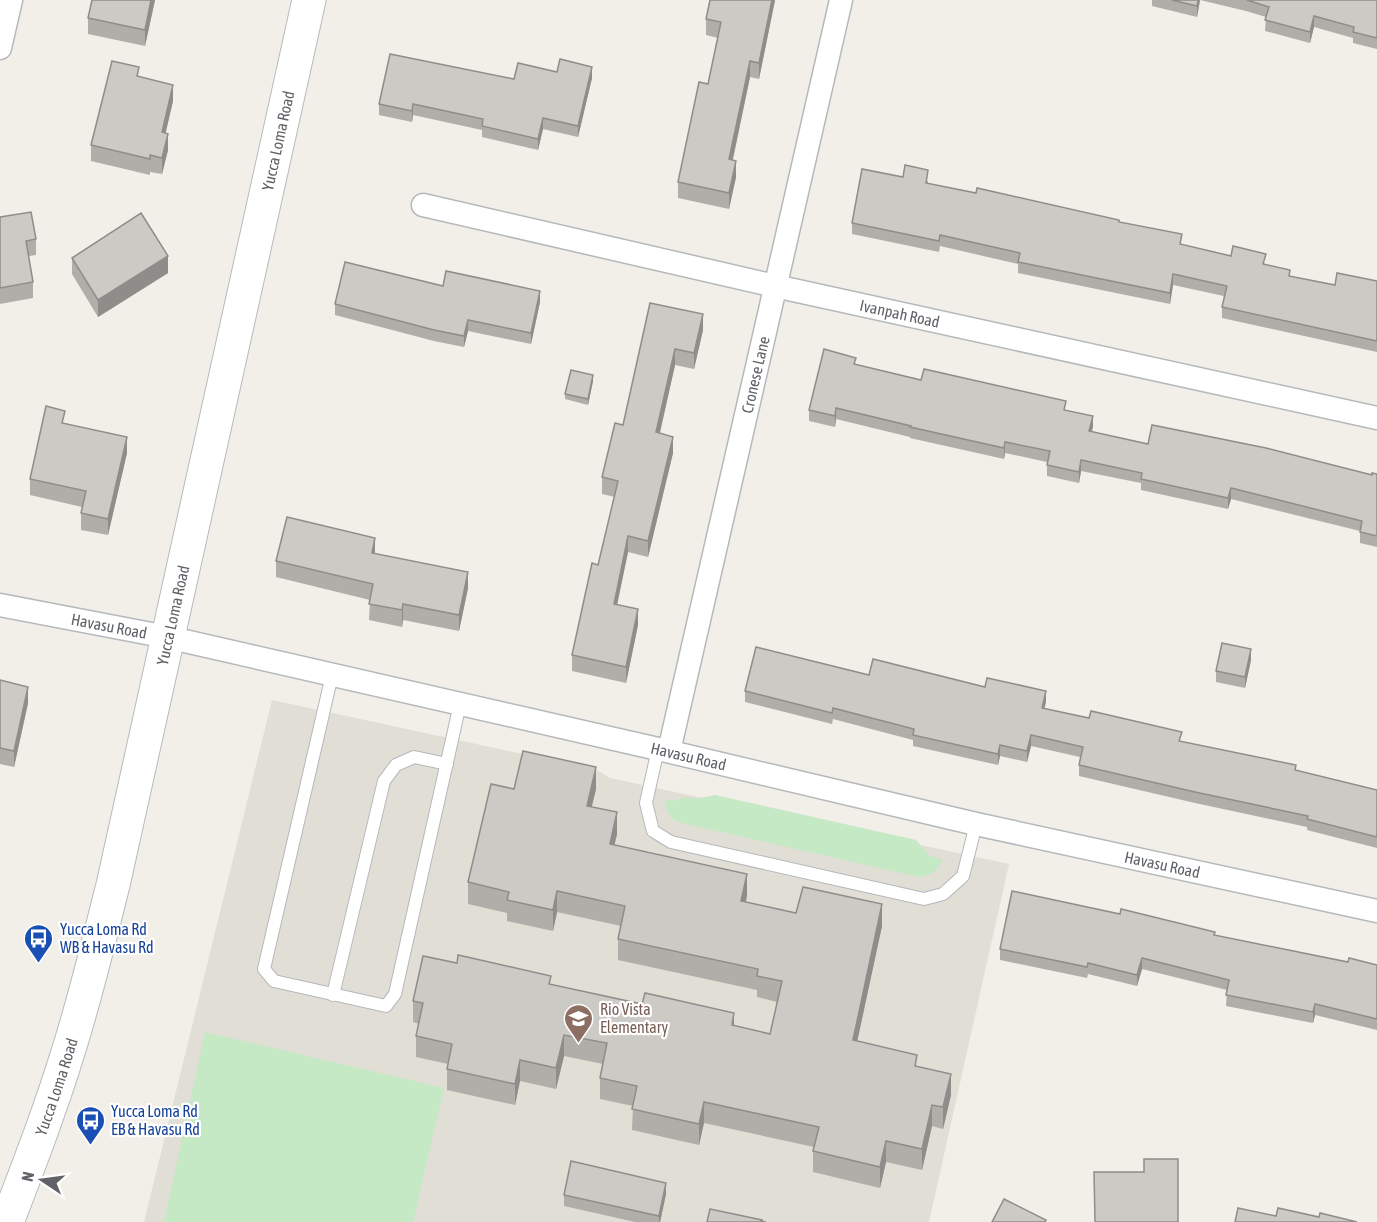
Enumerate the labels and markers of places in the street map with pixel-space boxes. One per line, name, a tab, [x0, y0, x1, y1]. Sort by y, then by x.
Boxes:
place label: Yucca Loma Rd WB & Havasu Rd	[60, 920, 154, 956]
bus stop icon: Yucca Loma Rd WB & Havasu Rd	[23, 922, 55, 964]
place label: Rio Vista Elementary	[600, 1000, 668, 1037]
school or university icon: Rio Vista Elementary	[563, 1002, 595, 1044]
place label: Yucca Loma Rd EB & Havasu Rd	[111, 1102, 200, 1138]
bus stop icon: Yucca Loma Rd EB & Havasu Rd	[74, 1104, 106, 1146]

